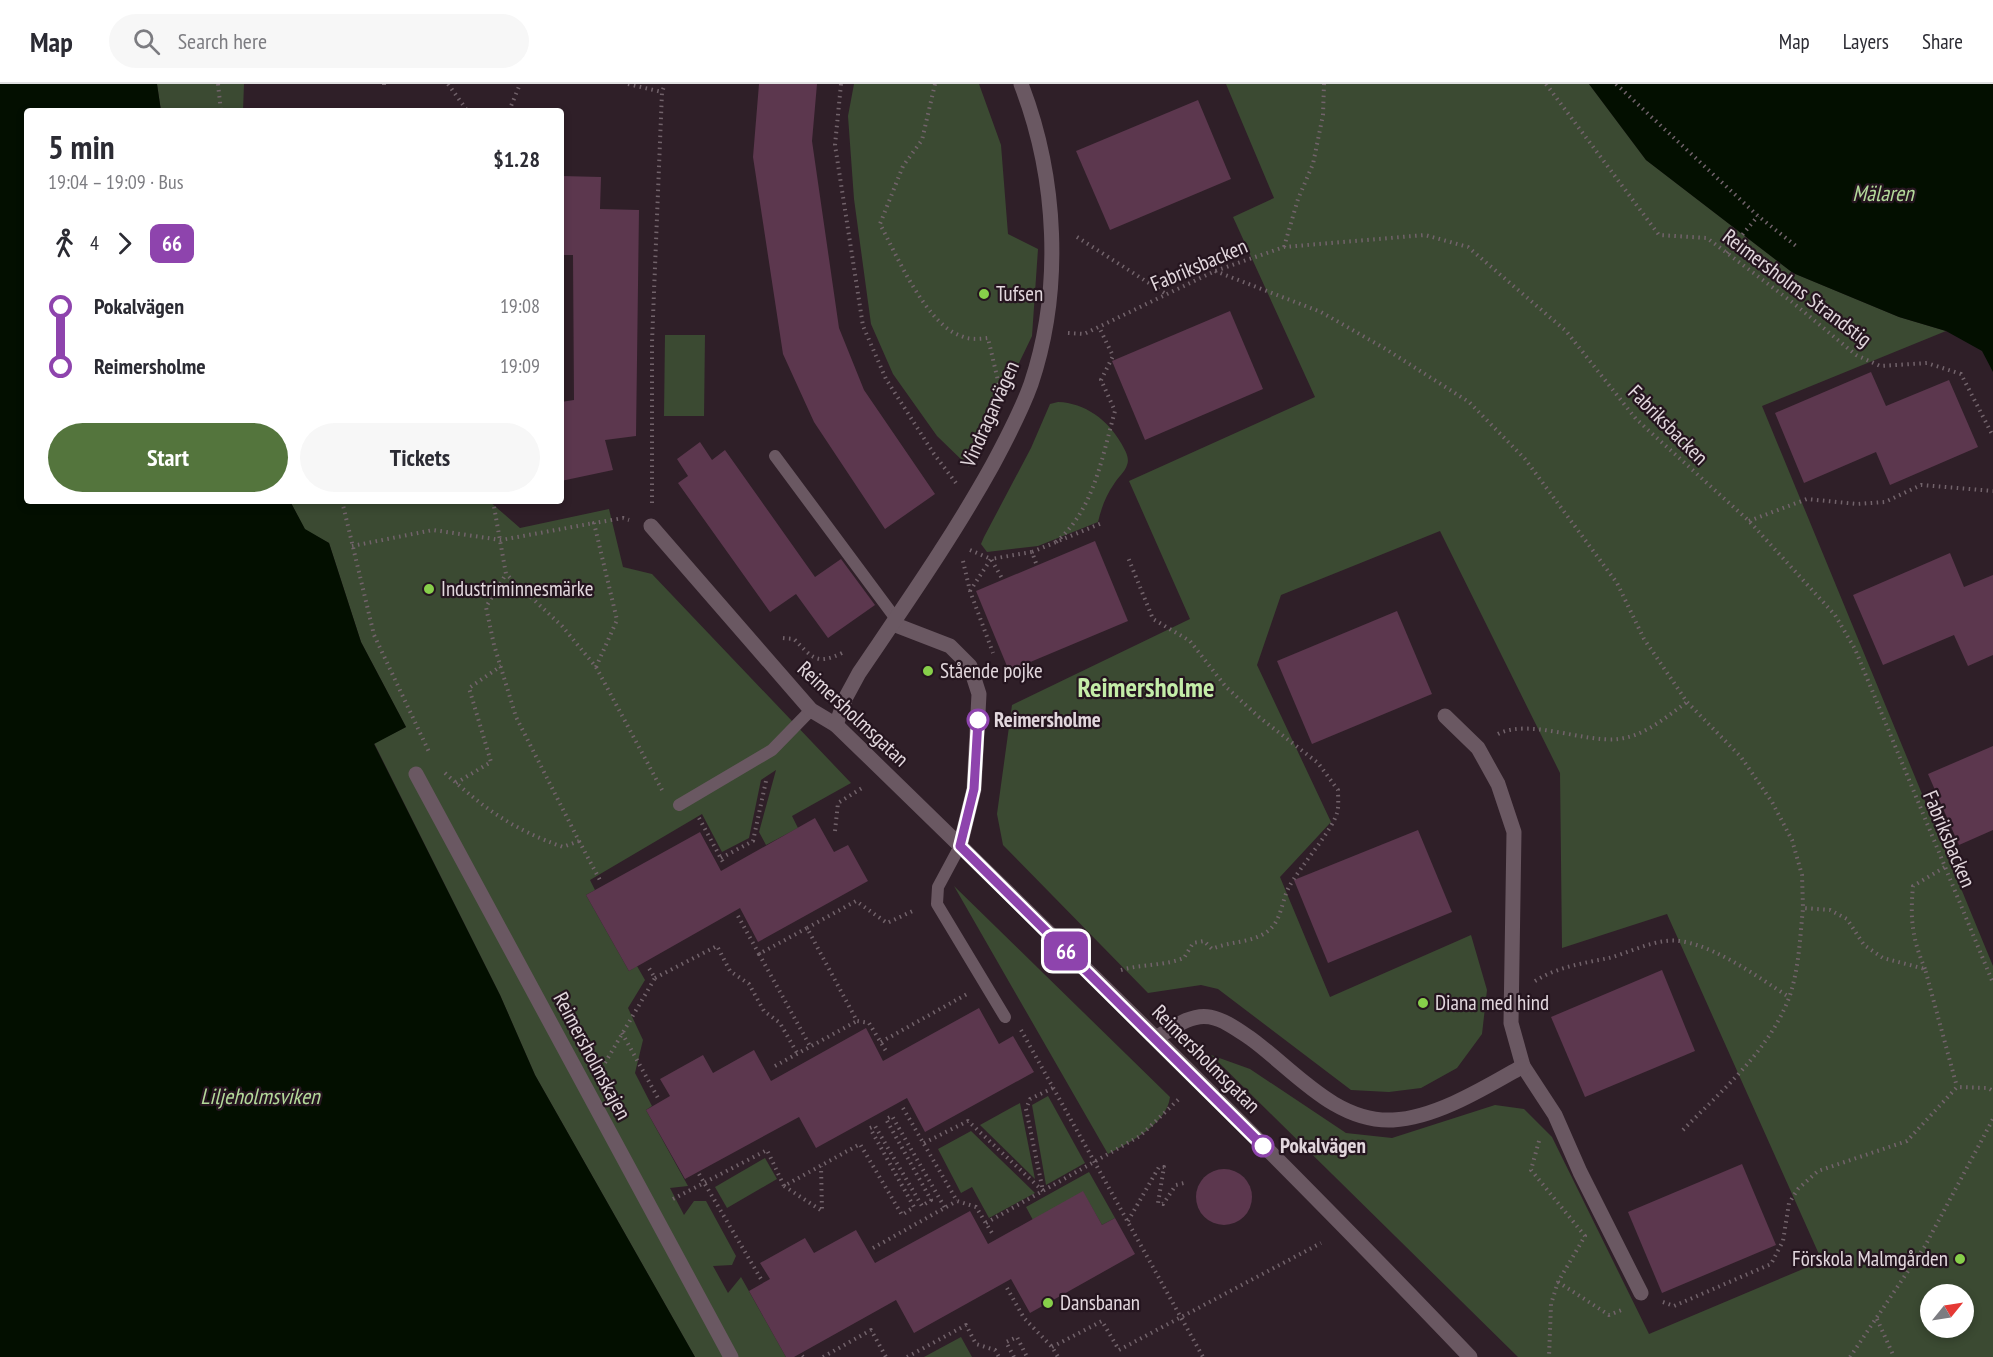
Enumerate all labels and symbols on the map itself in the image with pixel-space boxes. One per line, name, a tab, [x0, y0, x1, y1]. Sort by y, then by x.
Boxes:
water label: Mälaren	[1852, 179, 1915, 207]
street label: Reimersholms Strandstig	[1717, 223, 1877, 352]
street label: Fabriksbacken	[1146, 232, 1251, 297]
place label: Tufsen	[996, 280, 1043, 307]
marker: Tufsen	[977, 287, 991, 301]
street label: Vindragarvägen	[954, 356, 1025, 472]
street label: Fabriksbacken	[1623, 379, 1714, 470]
place label: Industriminnesmärke	[441, 575, 593, 602]
marker: Industriminnesmärke	[422, 582, 436, 596]
street label: Reimersholmsgatan	[792, 655, 915, 772]
place label: Stående pojke	[940, 657, 1043, 684]
marker: Stående pojke	[921, 664, 935, 678]
district label: Reimersholme	[1077, 670, 1215, 704]
place label: Reimersholme	[994, 706, 1101, 733]
marker: Reimersholme	[967, 709, 989, 731]
street label: Fabriksbacken	[1917, 786, 1982, 891]
line badge: 66	[1039, 932, 1093, 970]
street label: Reimersholmskajen	[548, 987, 637, 1124]
place label: Diana med hind	[1435, 989, 1549, 1016]
marker: Diana med hind	[1416, 996, 1430, 1010]
street label: Reimersholmsgatan	[1146, 999, 1266, 1119]
water label: Liljeholmsviken	[200, 1082, 321, 1110]
place label: Pokalvägen	[1280, 1132, 1366, 1159]
marker: Pokalvägen	[1252, 1135, 1274, 1157]
place label: Förskola Malmgården	[1792, 1245, 1948, 1272]
marker: Förskola Malmgården	[1953, 1252, 1967, 1266]
north arrow	[1920, 1284, 1974, 1338]
place label: Dansbanan	[1060, 1289, 1140, 1316]
marker: Dansbanan	[1041, 1296, 1055, 1310]

